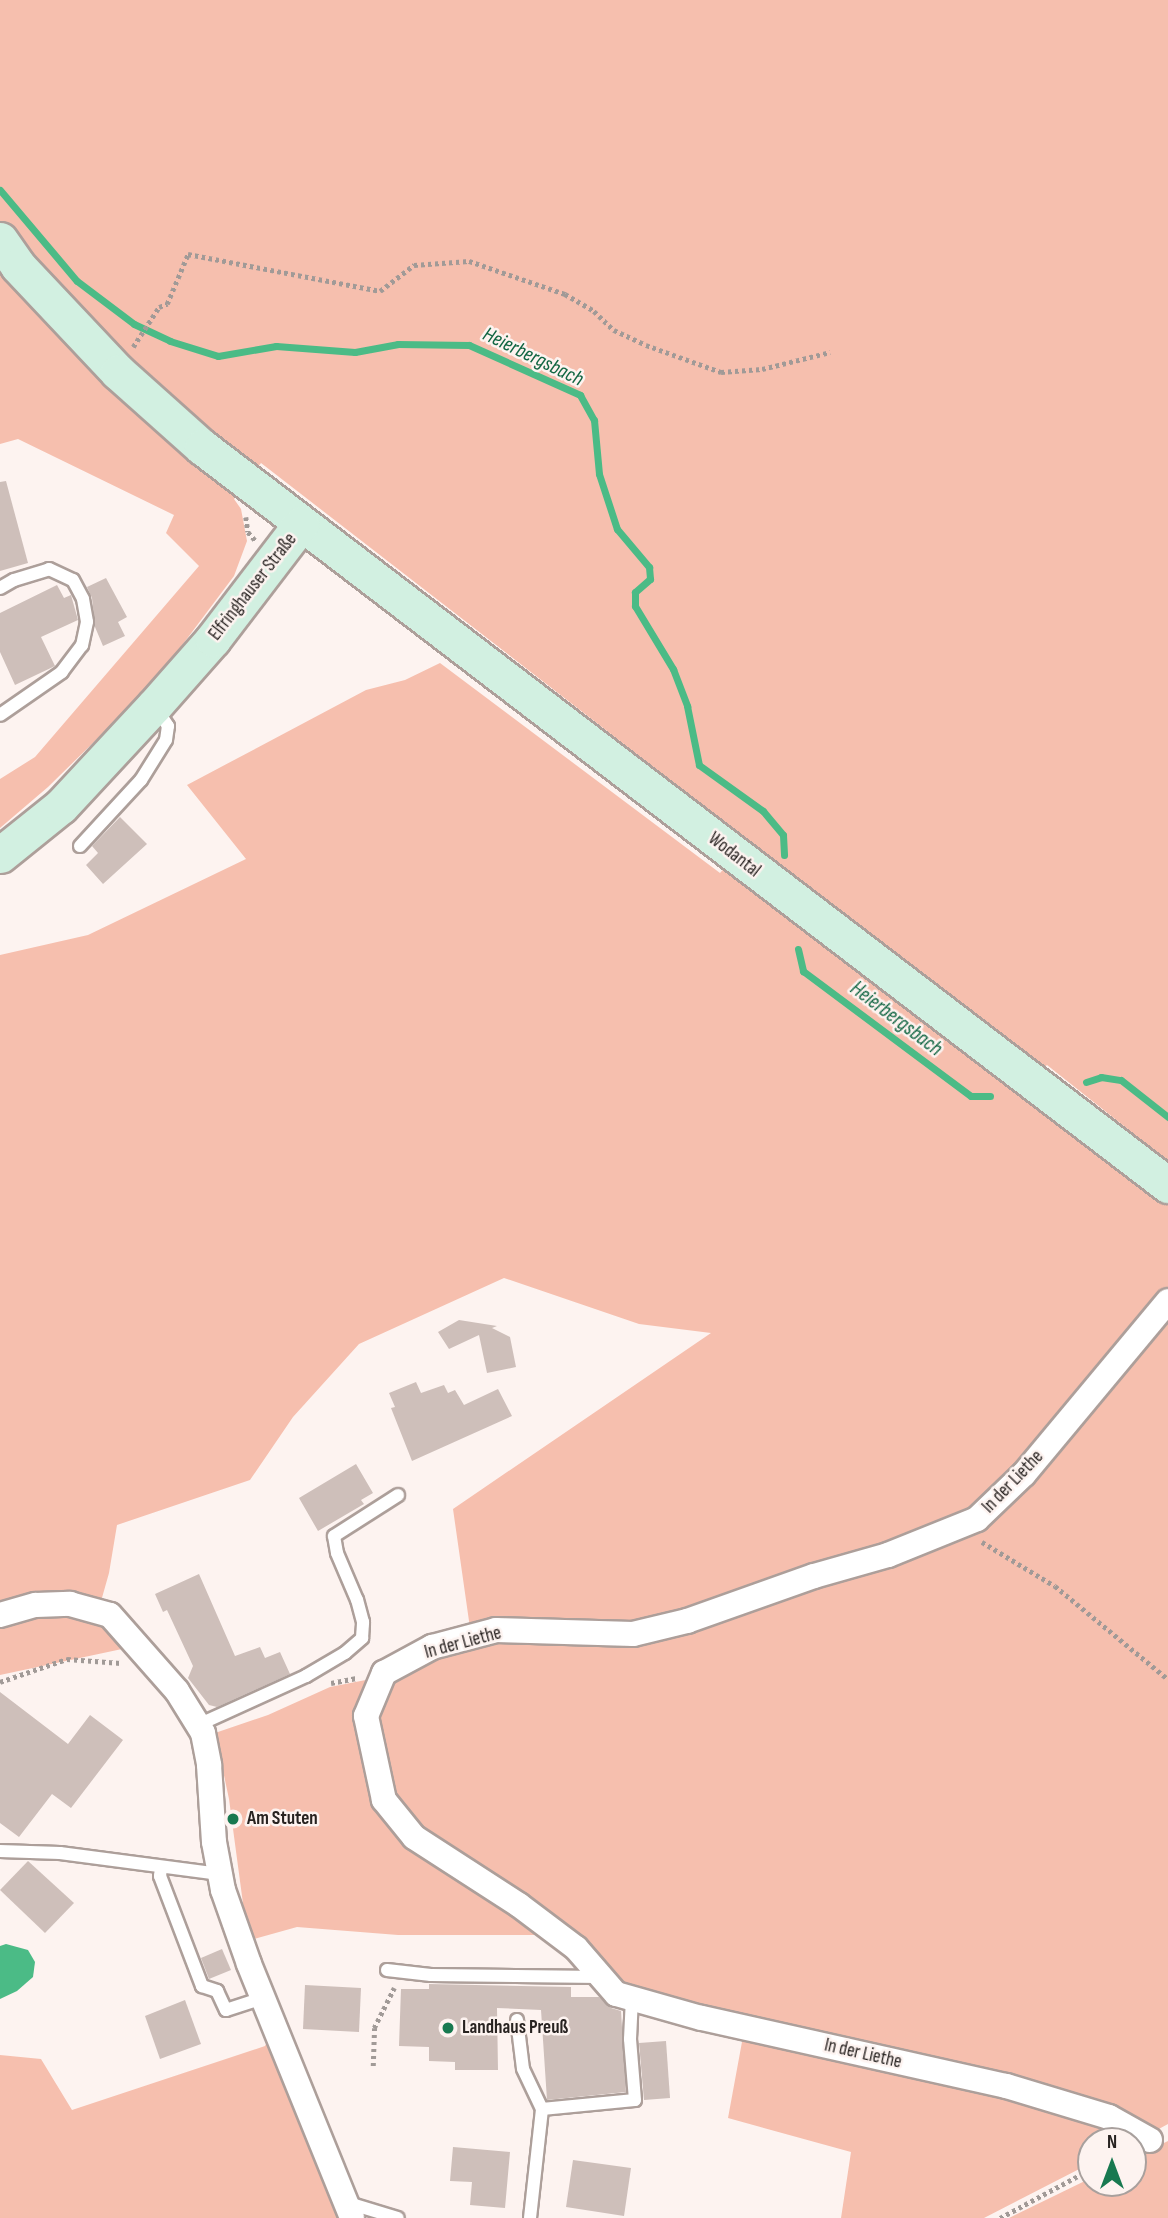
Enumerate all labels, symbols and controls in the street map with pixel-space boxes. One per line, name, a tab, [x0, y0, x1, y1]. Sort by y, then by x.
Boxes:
water label: Heierbergsbach	[479, 322, 587, 392]
street label: Elfringhauser Straße	[204, 529, 302, 645]
street label: Wodantal	[703, 828, 765, 882]
water label: Heierbergsbach	[845, 976, 947, 1062]
street label: In der Liethe	[977, 1446, 1049, 1518]
street label: In der Liethe	[422, 1622, 504, 1664]
place label: Am Stuten	[247, 1808, 318, 1830]
marker: Am Stuten	[225, 1811, 241, 1827]
place label: Landhaus Preuß	[462, 2017, 568, 2039]
marker: Landhaus Preuß	[440, 2020, 456, 2036]
street label: In der Liethe	[822, 2034, 904, 2074]
north arrow	[1077, 2127, 1147, 2197]
text: N	[1107, 2131, 1117, 2154]

